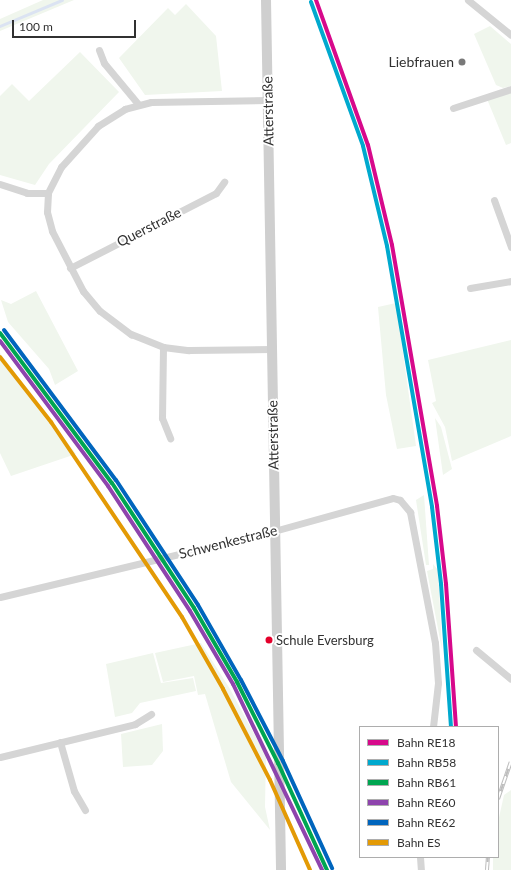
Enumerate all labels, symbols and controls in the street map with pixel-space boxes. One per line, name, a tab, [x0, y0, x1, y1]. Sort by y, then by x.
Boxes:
scale bar	[14, 12, 138, 38]
text: 100 m	[19, 19, 53, 34]
place label: Liebfrauen	[388, 54, 454, 70]
marker: Liebfrauen	[457, 57, 467, 67]
street label: Atterstraße	[259, 76, 277, 146]
street label: Querstraße	[114, 204, 184, 250]
street label: Atterstraße	[264, 400, 282, 470]
street label: Schwenkestraße	[177, 522, 279, 562]
place label: Schule Eversburg	[276, 632, 374, 648]
marker: Schule Eversburg	[264, 635, 274, 645]
legend	[359, 726, 499, 858]
text: Bahn RE18	[397, 735, 455, 750]
text: Bahn RB58	[397, 755, 456, 770]
text: Bahn RB61	[397, 775, 456, 790]
text: Bahn RE60	[397, 795, 455, 810]
text: Bahn RE62	[397, 815, 455, 830]
text: Bahn ES	[397, 835, 441, 850]

